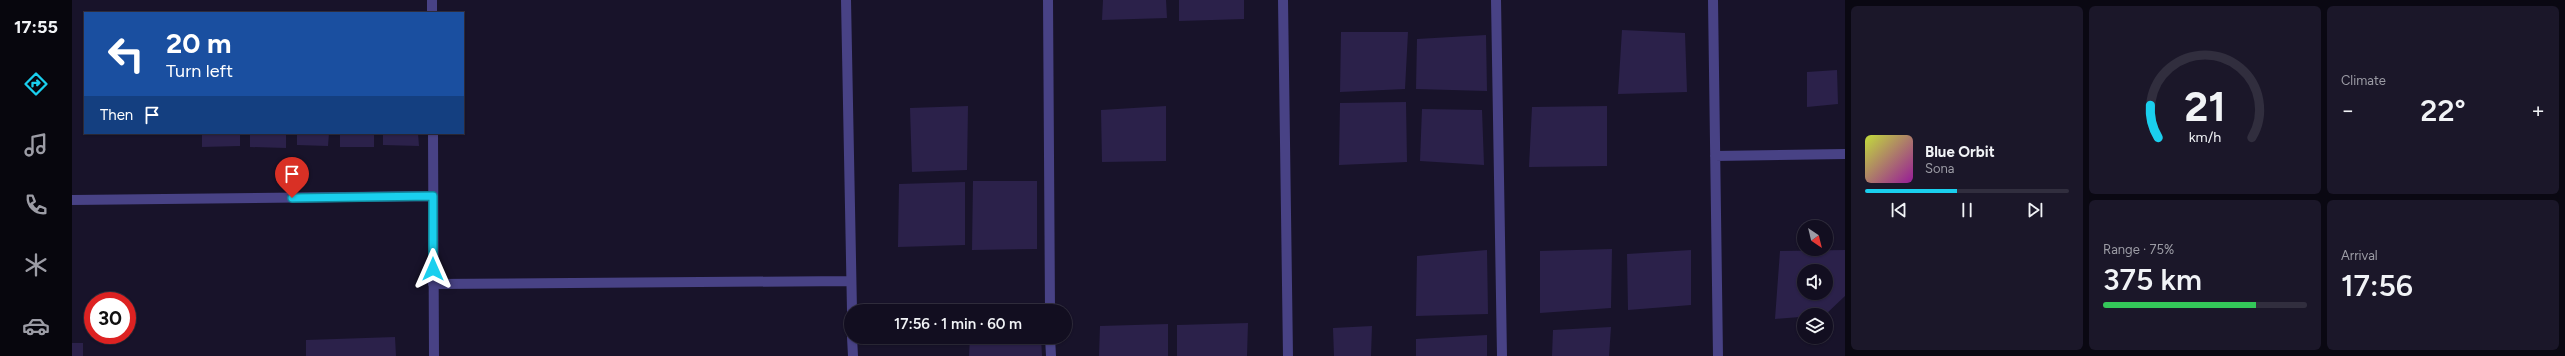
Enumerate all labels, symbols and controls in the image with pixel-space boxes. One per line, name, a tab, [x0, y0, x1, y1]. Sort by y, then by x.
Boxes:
text: 17:55	[14, 16, 58, 38]
text: 20 m	[166, 26, 231, 60]
icon: left	[100, 28, 152, 80]
text: Turn left	[166, 60, 233, 82]
icon: directions	[22, 70, 50, 98]
text: Climate	[2341, 73, 2386, 88]
text: 21	[2184, 81, 2226, 131]
text: 22°	[2420, 92, 2466, 129]
text: −	[2341, 97, 2355, 124]
text: +	[2531, 97, 2545, 124]
icon: arrive	[141, 104, 163, 126]
text: Then	[100, 106, 133, 124]
text: km/h	[2189, 128, 2221, 146]
icon: music	[22, 131, 50, 159]
text: Blue Orbit	[1925, 143, 1995, 161]
pin	[275, 157, 309, 198]
text: Sona	[1925, 161, 1954, 176]
icon: arrive	[281, 163, 303, 185]
icon: phone	[22, 191, 50, 219]
icon: previous	[1888, 199, 1910, 221]
icon: pause	[1956, 199, 1978, 221]
icon: next	[2024, 199, 2046, 221]
north arrow	[1797, 220, 1833, 256]
map controls	[1797, 220, 1833, 344]
text: Range · 75%	[2103, 242, 2174, 257]
position arrow	[412, 248, 454, 290]
text: Arrival	[2341, 248, 2378, 263]
icon: climate	[22, 251, 50, 279]
text: 375 km	[2103, 261, 2202, 298]
button: sound	[1797, 264, 1833, 300]
text: 17:56	[2341, 267, 2413, 304]
speed limit sign: 30	[84, 292, 136, 344]
button: layers	[1797, 308, 1833, 344]
icon: car	[22, 312, 50, 340]
text: 17:56 · 1 min · 60 m	[894, 315, 1022, 333]

